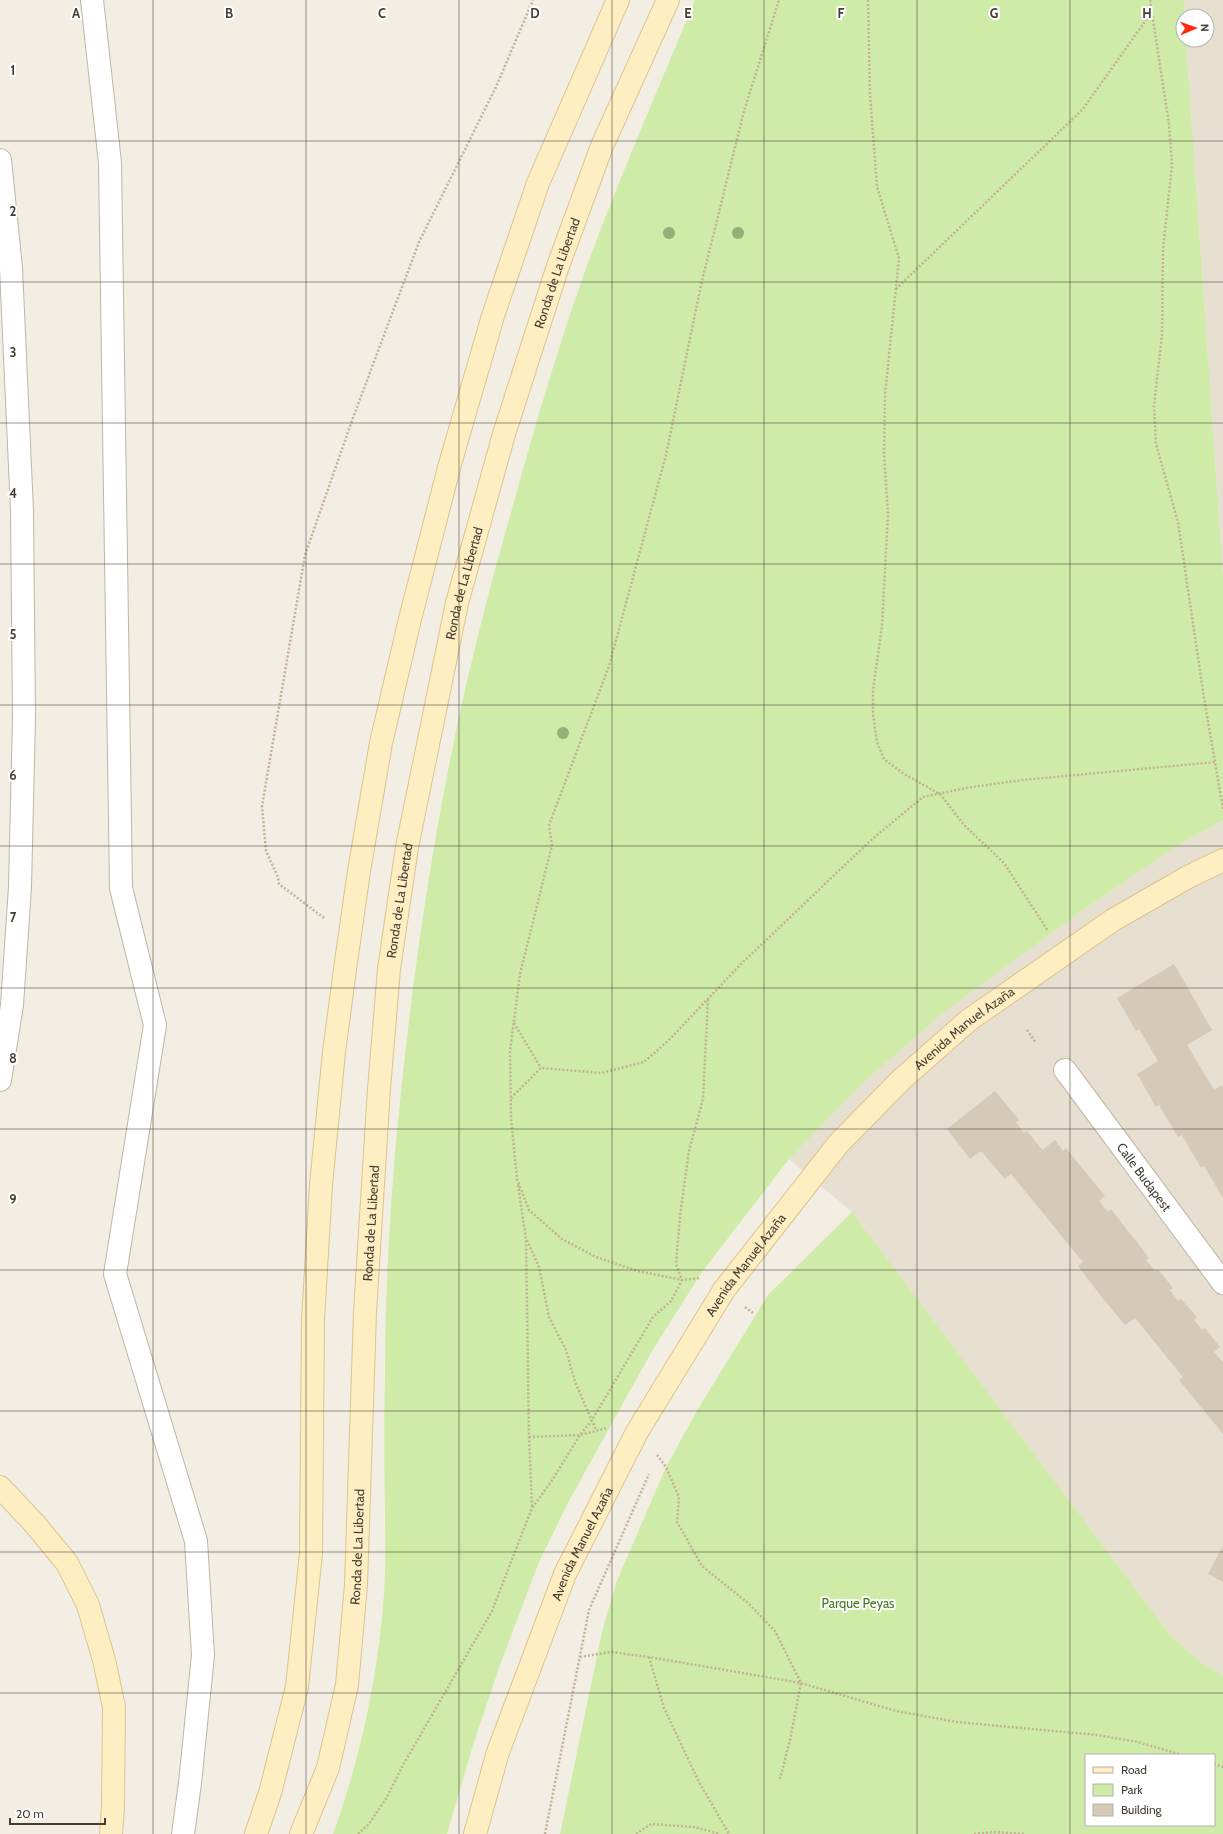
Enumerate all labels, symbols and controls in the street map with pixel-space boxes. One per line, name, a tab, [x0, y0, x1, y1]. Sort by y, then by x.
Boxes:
text: A	[72, 5, 81, 21]
text: B	[225, 5, 233, 21]
text: C	[378, 5, 386, 21]
text: D	[530, 5, 540, 21]
text: E	[684, 5, 692, 21]
text: F	[838, 5, 845, 21]
text: G	[990, 5, 999, 21]
text: H	[1142, 5, 1152, 21]
north arrow	[1175, 8, 1215, 48]
text: N	[1198, 24, 1212, 32]
text: 1	[11, 62, 15, 78]
text: 2	[10, 203, 17, 219]
street label: Ronda de La Libertad	[530, 215, 583, 330]
text: 3	[9, 344, 17, 360]
text: 4	[9, 485, 17, 501]
street label: Ronda de La Libertad	[442, 525, 486, 641]
text: 5	[10, 626, 17, 642]
text: 6	[9, 767, 17, 783]
street label: Ronda de La Libertad	[383, 842, 416, 959]
text: 7	[10, 909, 17, 925]
street label: Avenida Manuel Azaña	[910, 983, 1018, 1073]
text: 8	[9, 1050, 17, 1066]
street label: Calle Budapest	[1113, 1139, 1175, 1215]
street label: Ronda de La Libertad	[359, 1165, 382, 1282]
text: 9	[9, 1191, 17, 1207]
street label: Avenida Manuel Azaña	[702, 1210, 789, 1319]
street label: Avenida Manuel Azaña	[548, 1483, 616, 1603]
street label: Ronda de La Libertad	[346, 1489, 367, 1606]
park label: Parque Peyas	[821, 1595, 895, 1611]
legend	[1085, 1754, 1215, 1826]
text: Road	[1121, 1762, 1147, 1777]
text: Park	[1121, 1782, 1143, 1797]
scale bar	[10, 1800, 105, 1826]
text: Building	[1121, 1802, 1163, 1817]
text: 20 m	[16, 1806, 44, 1821]

